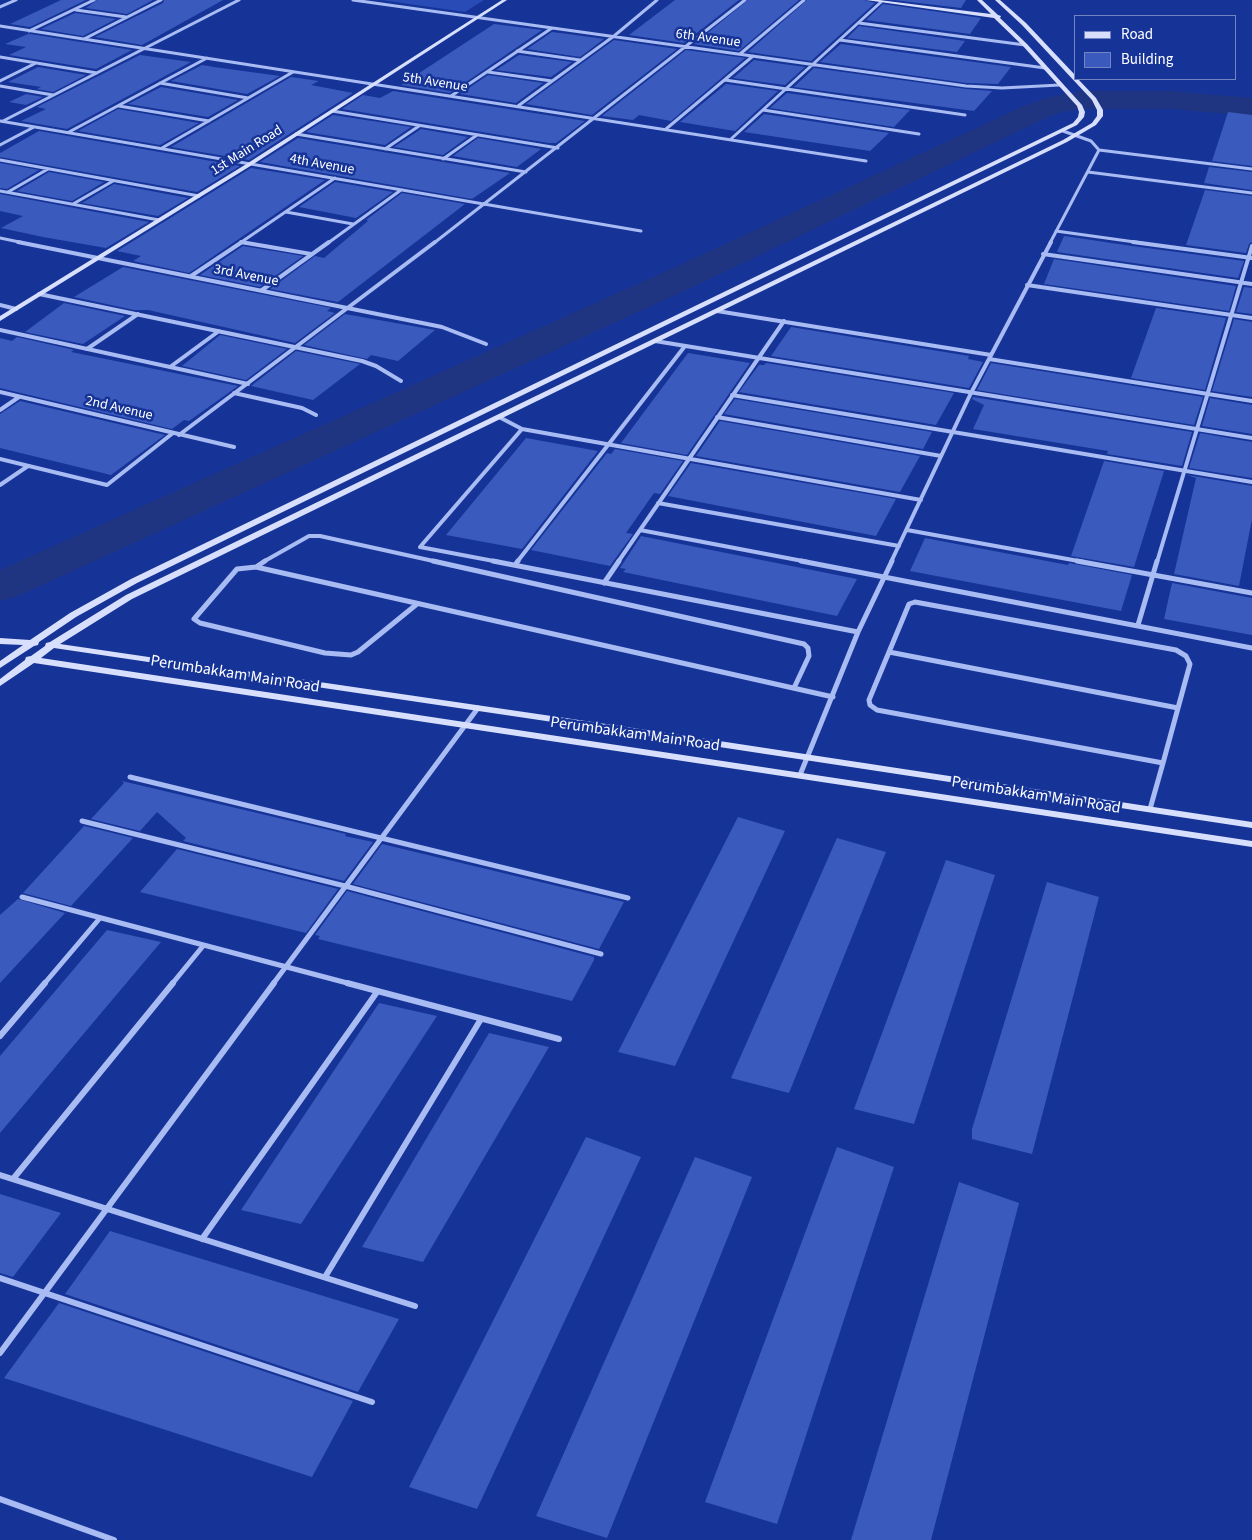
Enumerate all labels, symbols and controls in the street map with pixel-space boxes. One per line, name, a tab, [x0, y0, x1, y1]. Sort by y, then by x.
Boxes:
legend	[1074, 15, 1237, 80]
text: Road	[1121, 24, 1153, 45]
street label: 6th Avenue	[675, 26, 741, 52]
text: Building	[1121, 49, 1173, 70]
street label: 5th Avenue	[401, 70, 469, 96]
street label: 1st Main Road	[208, 122, 286, 180]
street label: 4th Avenue	[288, 151, 356, 179]
street label: 3rd Avenue	[212, 262, 280, 290]
street label: 2nd Avenue	[84, 393, 154, 425]
street label: Perumbakkam Main Road	[149, 652, 321, 698]
street label: Perumbakkam Main Road	[549, 714, 721, 756]
street label: Perumbakkam Main Road	[950, 773, 1122, 819]

